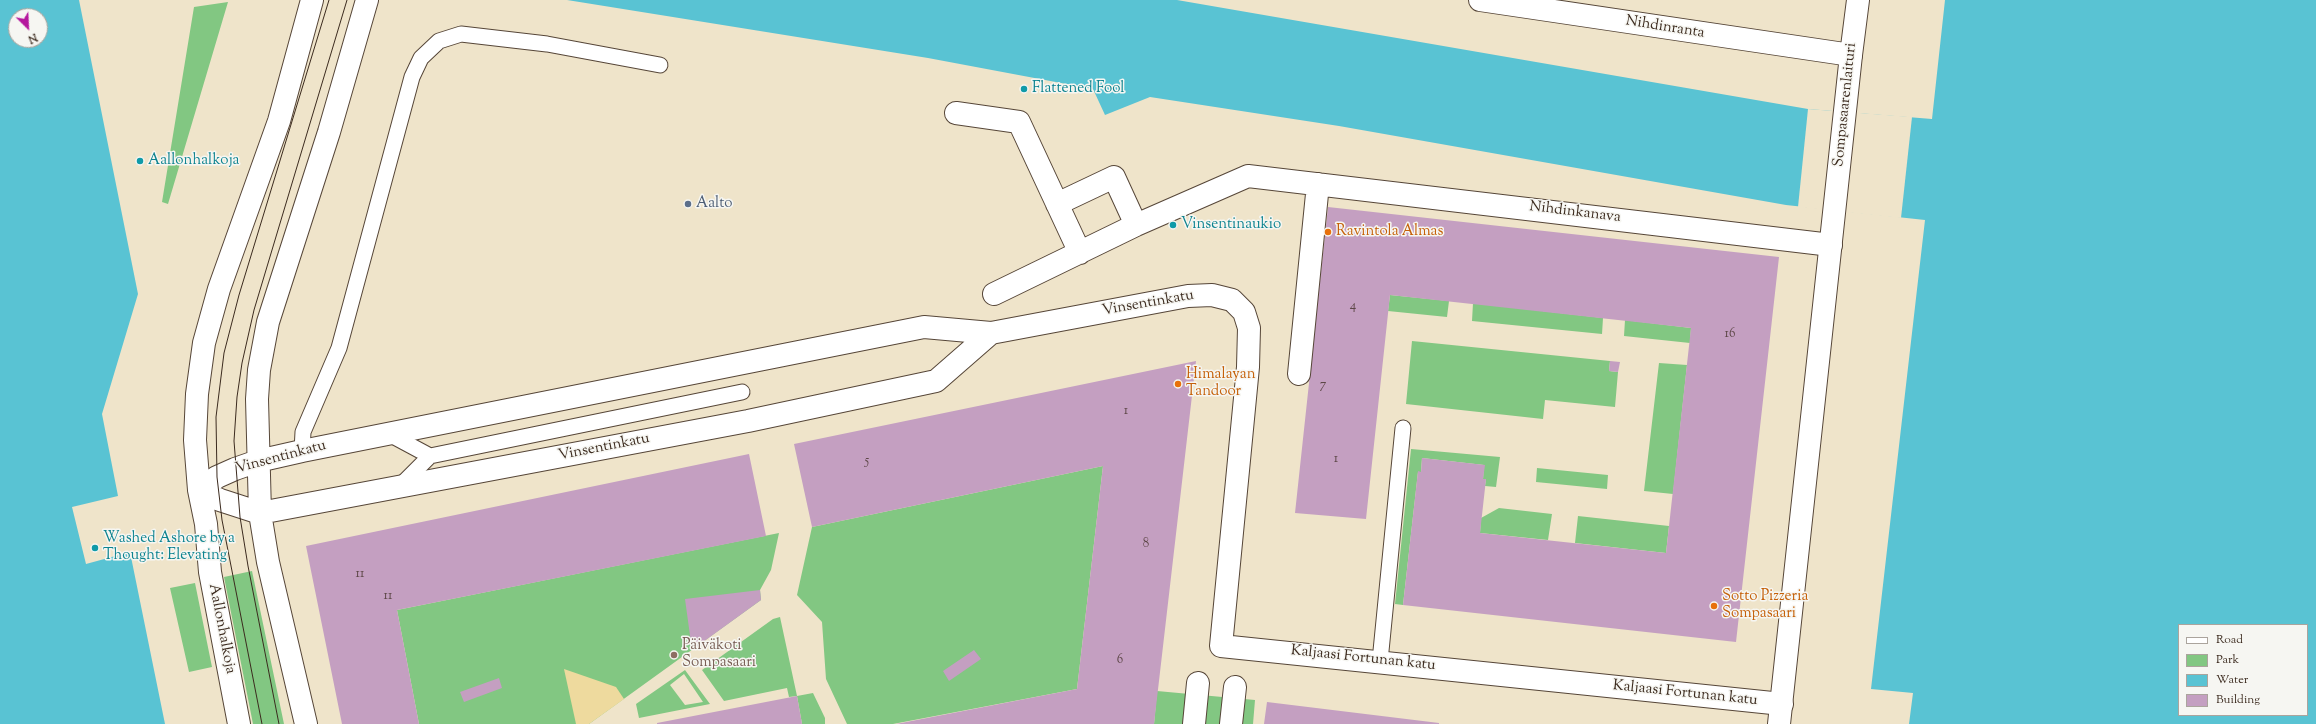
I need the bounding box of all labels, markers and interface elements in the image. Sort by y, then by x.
north arrow [8,8,48,48]
street label: Nihdinranta [1624,13,1706,43]
text: N [25,29,40,47]
street label: Sompasaarenlaituri [1831,42,1861,168]
place label: Flattened Fool [1032,80,1124,98]
marker: Flattened Fool [1019,84,1029,94]
place label: Aallonhalkoja [148,152,240,170]
marker: Aallonhalkoja [135,156,145,166]
place label: Aalto [696,195,732,213]
street label: Nihdinkanava [1528,198,1622,228]
marker: Aalto [683,199,693,209]
place label: Vinsentinaukio [1181,216,1281,234]
marker: Vinsentinaukio [1168,220,1178,230]
place label: Ravintola Almas [1336,223,1443,241]
marker: Ravintola Almas [1323,227,1333,237]
street label: Vinsentinkatu [1101,287,1195,321]
house number: 4 [1350,299,1356,315]
house number: 16 [1725,327,1735,343]
place label: Himalayan Tandoor [1186,366,1256,401]
house number: 7 [1320,378,1326,394]
marker: Himalayan Tandoor [1173,379,1183,389]
house number: 1 [1124,404,1128,420]
street label: Vinsentinkatu [557,430,651,466]
street label: Vinsentinkatu [234,437,328,479]
house number: 1 [1334,452,1338,468]
house number: 5 [865,454,869,470]
place label: Washed Ashore by a Thought: Elevating [103,530,235,565]
house number: 8 [1143,537,1149,553]
marker: Washed Ashore by a Thought: Elevating [90,543,100,553]
house number: 11 [356,567,364,583]
street label: Aallonhalkoja [203,582,239,676]
place label: Sotto Pizzeria Sompasaari [1722,588,1808,623]
house number: 11 [384,589,392,605]
marker: Sotto Pizzeria Sompasaari [1709,601,1719,611]
legend [2178,624,2308,716]
text: Road [2216,631,2243,649]
place label: Päiväkoti Sompasaari [682,637,756,672]
street label: Kaljaasi Fortunan katu [1290,642,1436,676]
marker: Päiväkoti Sompasaari [669,650,679,660]
text: Park [2216,651,2239,669]
house number: 6 [1117,653,1123,669]
text: Water [2216,671,2248,689]
street label: Kaljaasi Fortunan katu [1612,677,1758,711]
text: Building [2216,691,2260,709]

